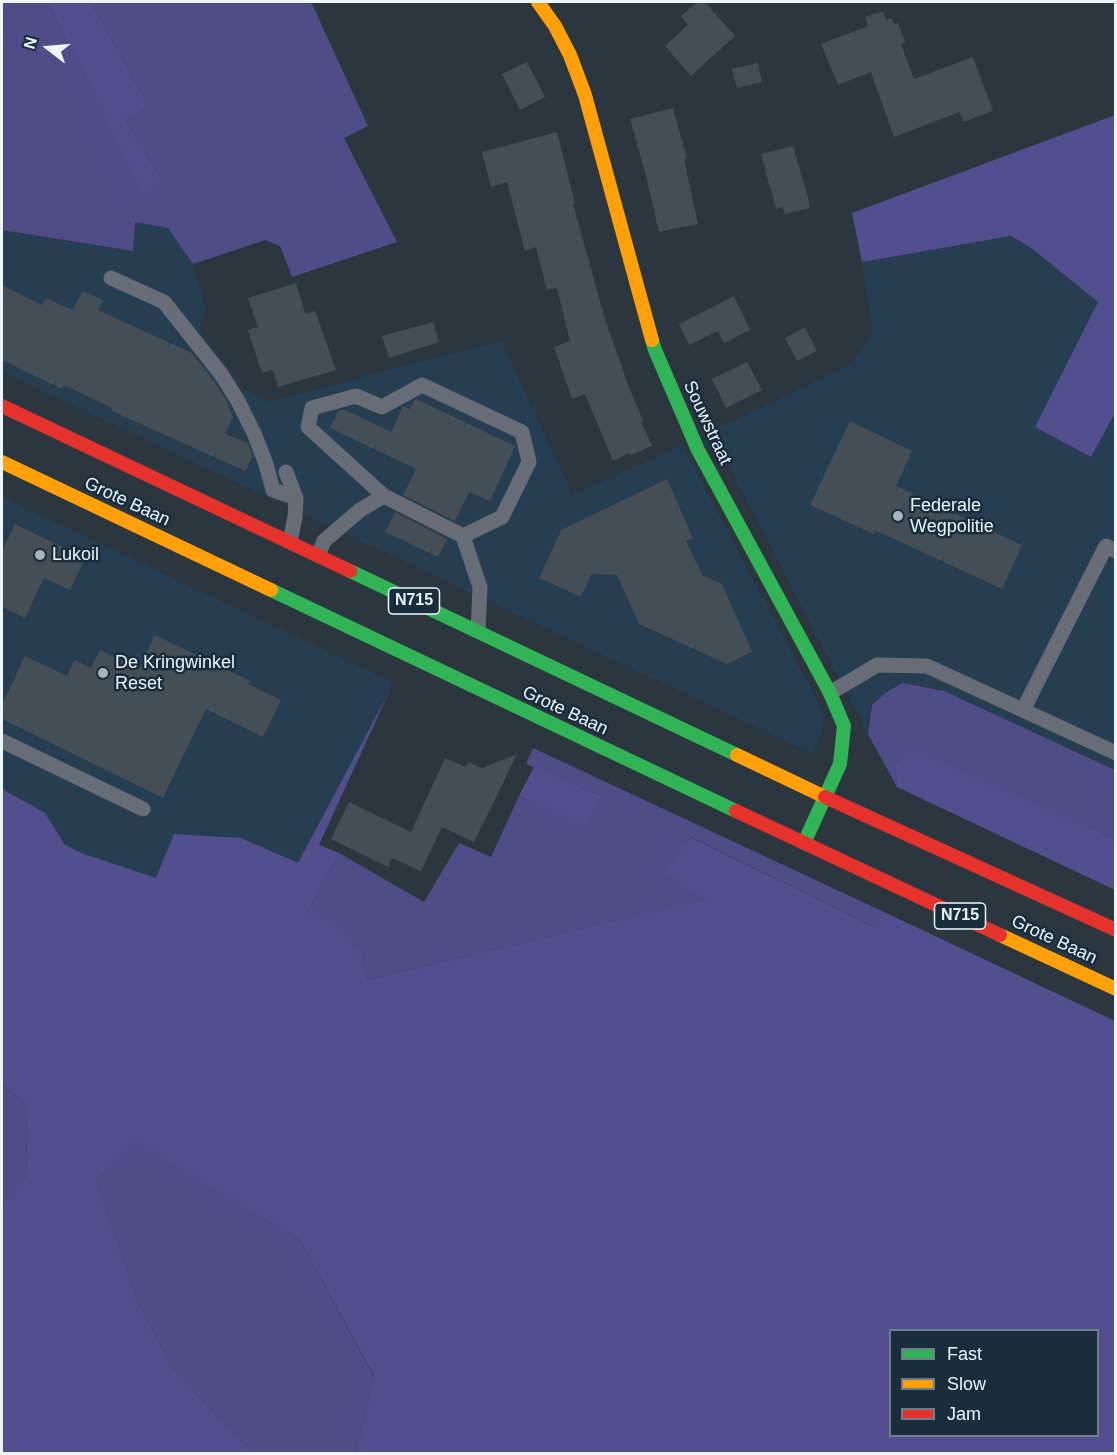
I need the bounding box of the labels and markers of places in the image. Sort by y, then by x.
place label: Federale Wegpolitie [910,495,994,538]
marker: Federale Wegpolitie [891,509,905,523]
place label: Lukoil [52,544,99,566]
marker: Lukoil [33,548,47,562]
place label: De Kringwinkel Reset [115,652,235,694]
marker: De Kringwinkel Reset [96,666,110,680]

